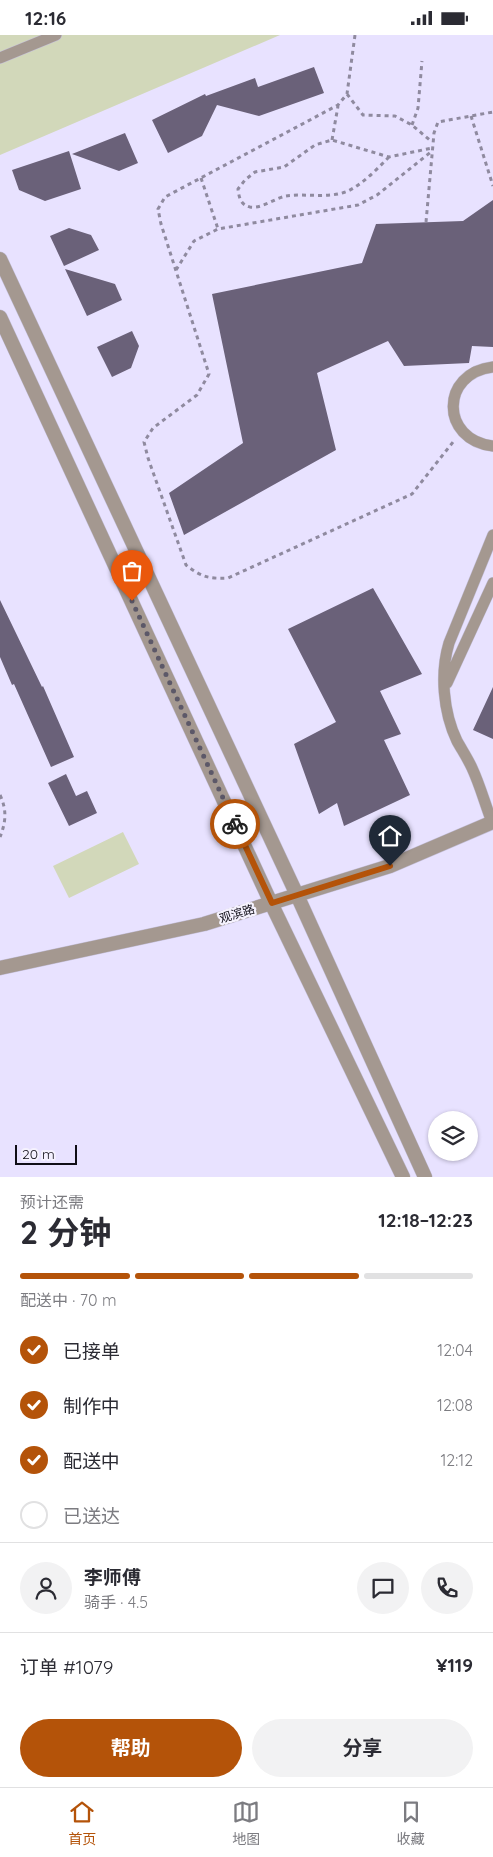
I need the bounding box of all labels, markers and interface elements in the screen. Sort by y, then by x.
text: 12:16 [25,6,66,30]
pin [111,550,153,601]
icon: bag [118,557,146,585]
courier [210,799,260,849]
icon: bike [221,810,249,838]
pin [369,815,411,866]
icon: home [376,822,404,850]
street label: 观滨路 [217,901,256,926]
map controls [428,1111,478,1161]
button: layers [428,1111,478,1161]
scale bar [15,1142,78,1165]
text: 20 m [22,1145,55,1163]
text: 预计还需 [20,1192,84,1212]
text: 12:18–12:23 [378,1208,473,1232]
text: 2 分钟 [20,1212,111,1252]
text: 配送中 · 70 m [20,1290,117,1310]
icon: check [20,1336,48,1364]
text: 已接单 [63,1339,120,1363]
text: 12:04 [437,1340,473,1360]
icon: check [20,1391,48,1419]
text: 制作中 [63,1394,120,1418]
text: 12:08 [437,1395,473,1415]
icon: check [20,1446,48,1474]
text: 配送中 [63,1449,120,1473]
text: 12:12 [440,1450,473,1470]
text: 已送达 [63,1504,120,1528]
button: person [20,1562,72,1614]
button: chat [357,1562,409,1614]
button: phone [421,1562,473,1614]
text: 李师傅 [84,1565,141,1589]
text: 骑手 · 4.5 [84,1592,148,1612]
text: ¥119 [436,1653,473,1677]
text: 订单 #1079 [20,1655,113,1679]
button: 帮助 [20,1719,242,1777]
button: 分享 [252,1719,473,1777]
tab: 首页 [68,1798,96,1848]
tab: 地图 [232,1798,260,1848]
tab: 收藏 [397,1798,425,1848]

